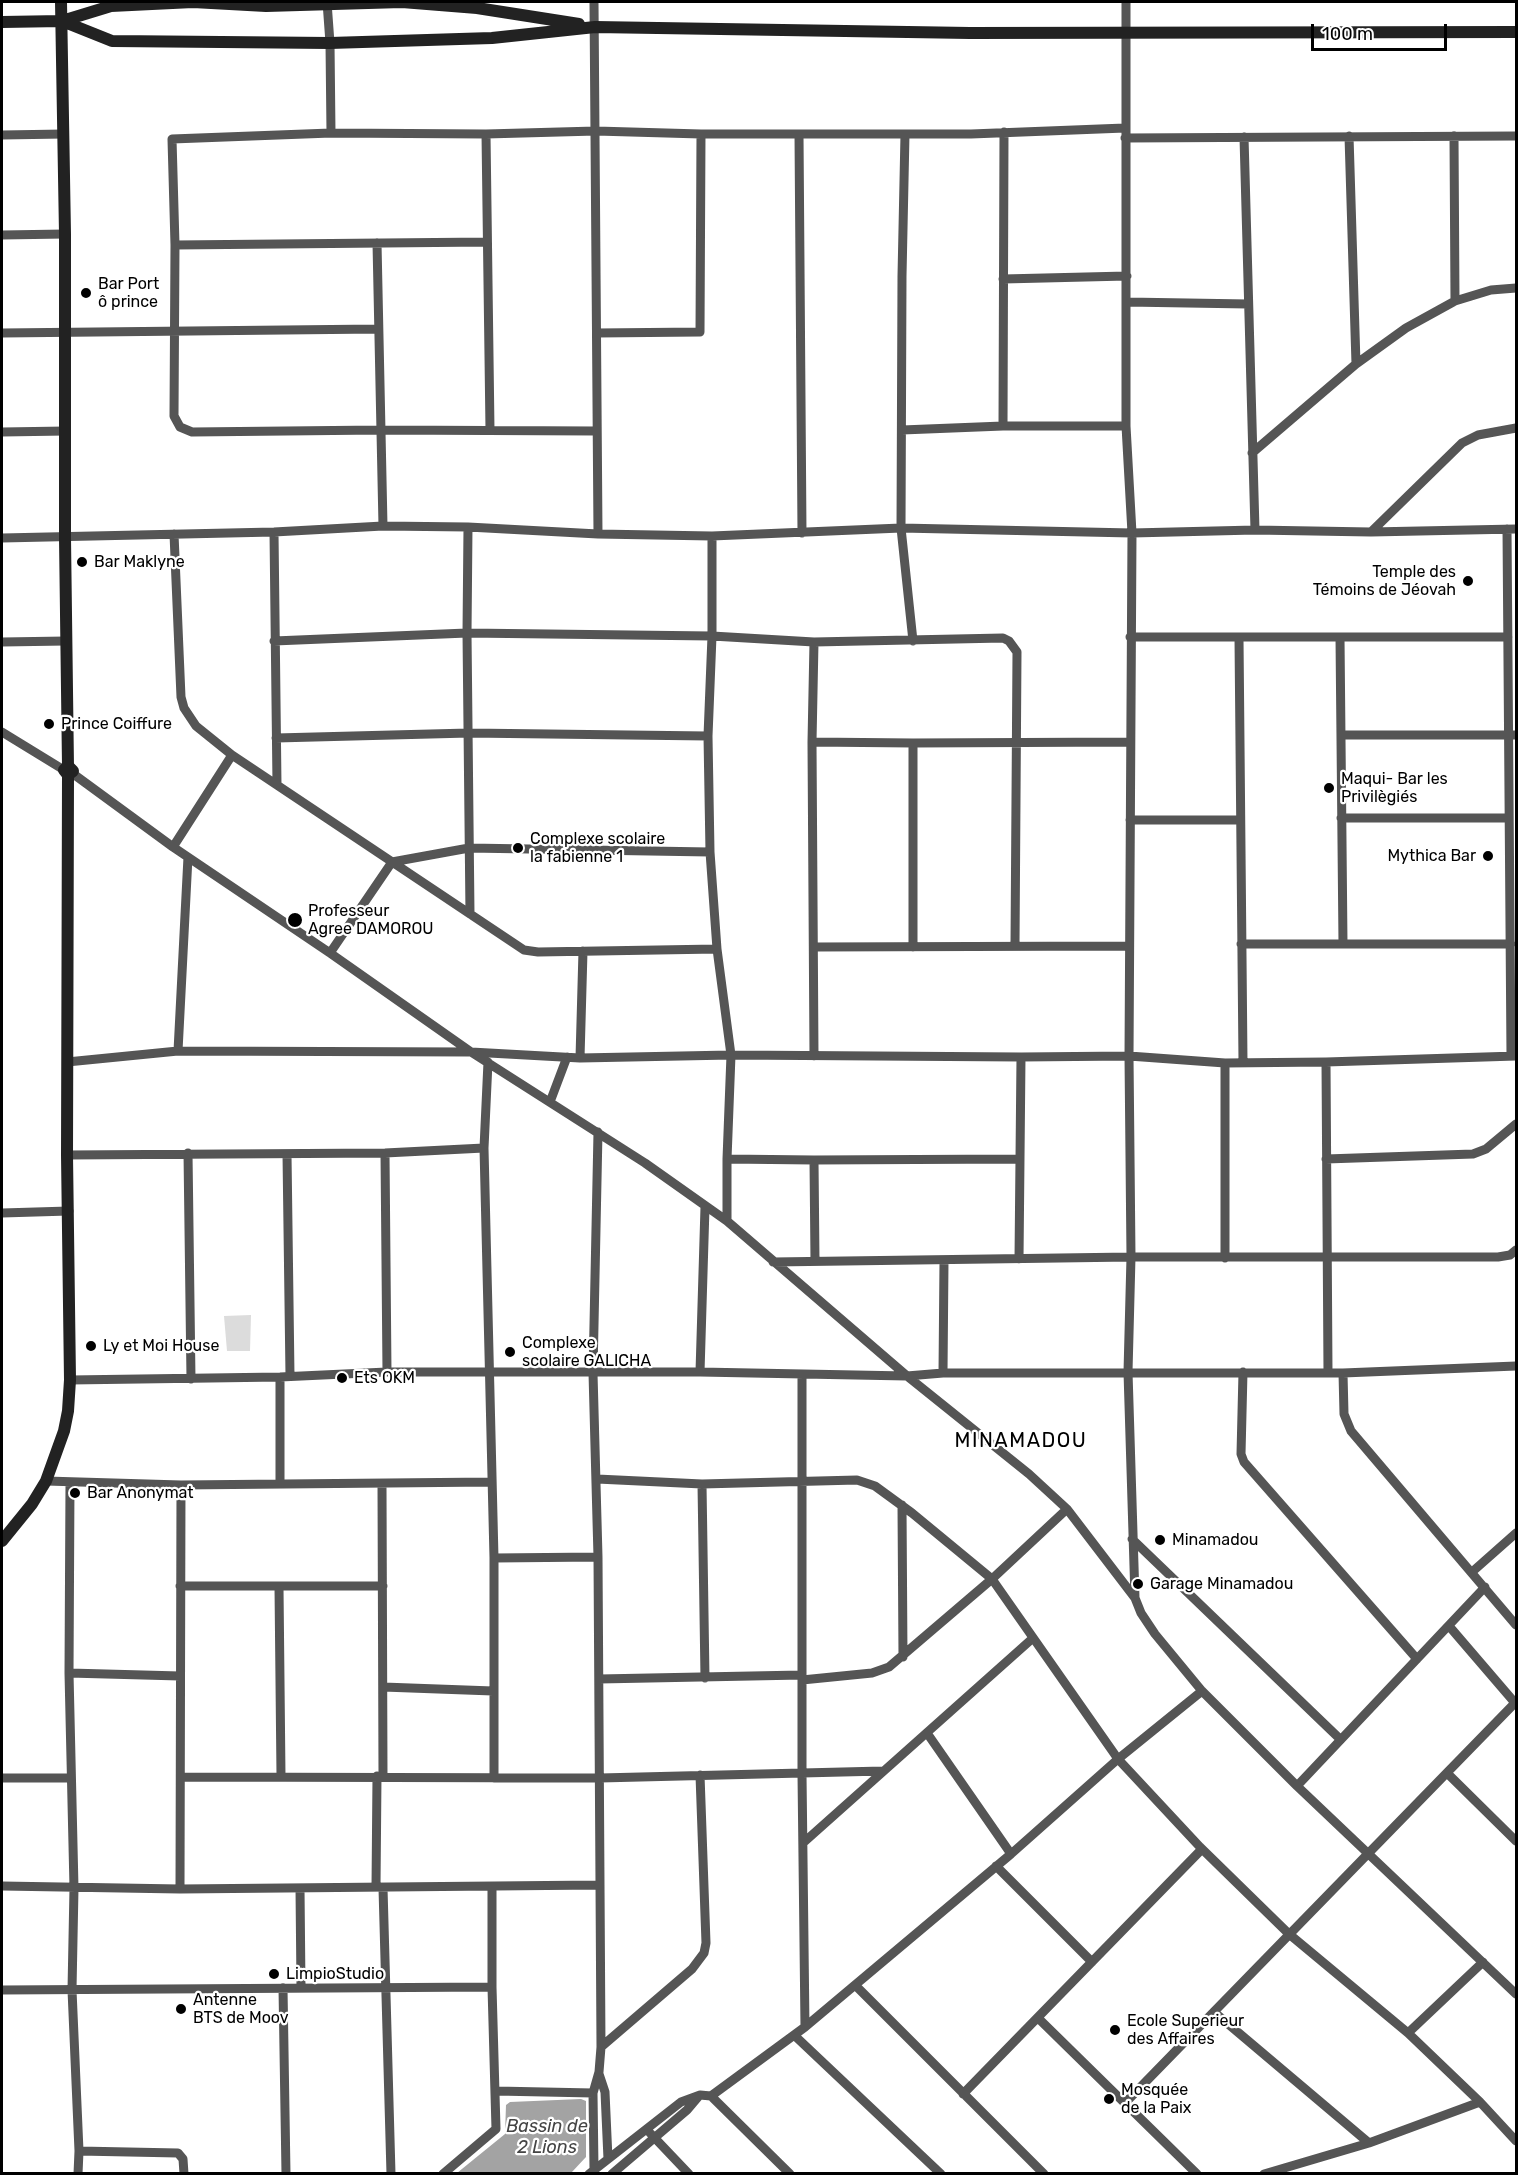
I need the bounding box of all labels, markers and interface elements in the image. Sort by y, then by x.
scale bar [1314,12,1450,50]
text: 100 m [1322,23,1373,45]
place label: Bar Port ô prince [98,274,159,312]
marker: Bar Port ô prince [79,286,93,300]
place label: Bar Maklyne [94,552,185,572]
marker: Bar Maklyne [75,555,89,569]
place label: Temple des Témoins de Jéovah [1313,562,1456,600]
marker: Temple des Témoins de Jéovah [1461,574,1475,588]
place label: Prince Coiffure [61,714,172,734]
marker: Prince Coiffure [42,717,56,731]
place label: Maqui- Bar les Privilègiés [1341,769,1448,807]
marker: Maqui- Bar les Privilègiés [1322,781,1336,795]
place label: Complexe scolaire la fabienne 1 [530,829,665,867]
marker: Complexe scolaire la fabienne 1 [511,841,525,855]
place label: Mythica Bar [1387,846,1476,866]
marker: Mythica Bar [1481,849,1495,863]
place label: Professeur Agree DAMOROU [308,901,434,939]
marker: Professeur Agree DAMOROU [286,911,304,929]
place label: Complexe scolaire GALICHA [522,1333,651,1371]
place label: Ly et Moi House [103,1336,219,1356]
marker: Ly et Moi House [84,1339,98,1353]
marker: Complexe scolaire GALICHA [503,1345,517,1359]
place label: Ets OKM [354,1368,415,1388]
marker: Ets OKM [335,1371,349,1385]
district label: MINAMADOU [955,1429,1087,1453]
place label: Bar Anonymat [87,1483,194,1503]
marker: Bar Anonymat [68,1486,82,1500]
place label: Minamadou [1172,1530,1258,1550]
marker: Minamadou [1153,1533,1167,1547]
place label: Garage Minamadou [1150,1574,1293,1594]
marker: Garage Minamadou [1131,1577,1145,1591]
place label: LimpioStudio [286,1964,384,1984]
marker: LimpioStudio [267,1967,281,1981]
place label: Antenne BTS de Moov [193,1990,289,2028]
marker: Antenne BTS de Moov [174,2002,188,2016]
place label: Ecole Superieur des Affaires [1127,2011,1244,2049]
marker: Ecole Superieur des Affaires [1108,2023,1122,2037]
place label: Mosquée de la Paix [1121,2080,1191,2118]
marker: Mosquée de la Paix [1102,2092,1116,2106]
water label: Bassin de 2 Lions [506,2116,588,2158]

